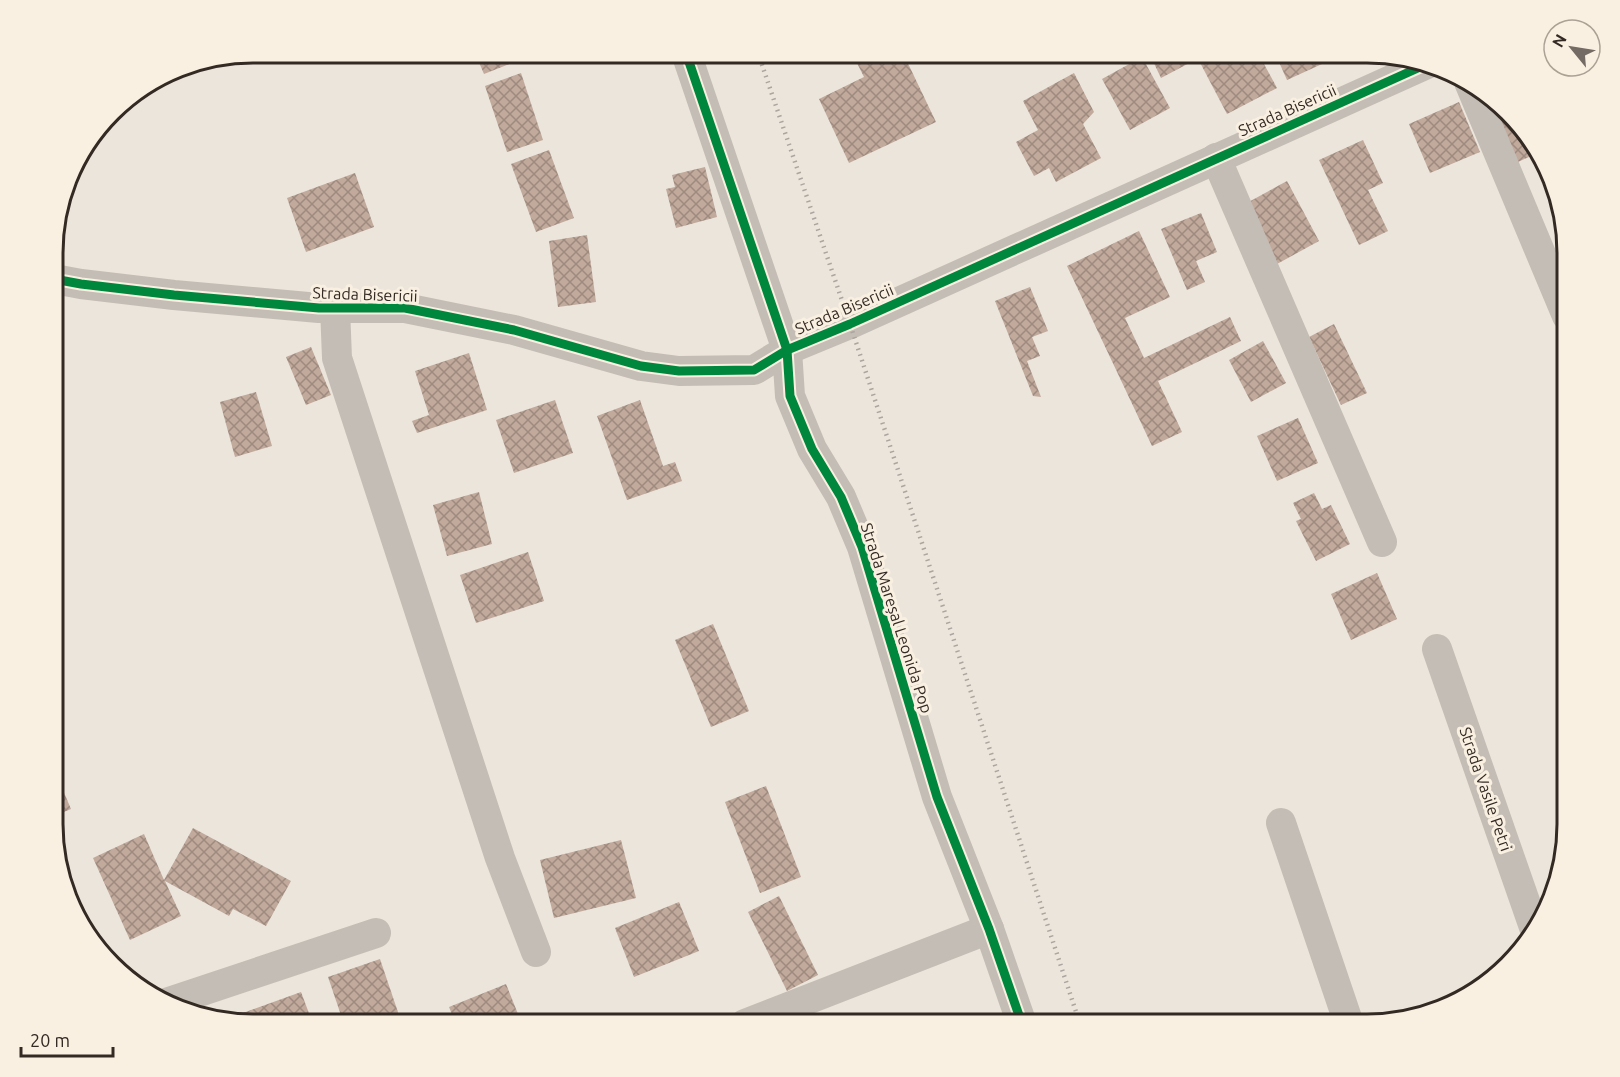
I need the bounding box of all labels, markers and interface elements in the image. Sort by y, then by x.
north arrow [1542,18,1602,78]
text: N [1548,31,1570,50]
street label: Strada Bisericii [1235,80,1339,140]
street label: Strada Bisericii [792,280,896,338]
street label: Strada Bisericii [312,283,418,305]
street label: Strada Mareșal Leonida Pop [858,521,936,715]
street label: Strada Vasile Petri [1456,725,1516,853]
scale bar [21,1020,112,1058]
text: 20 m [30,1030,70,1050]

